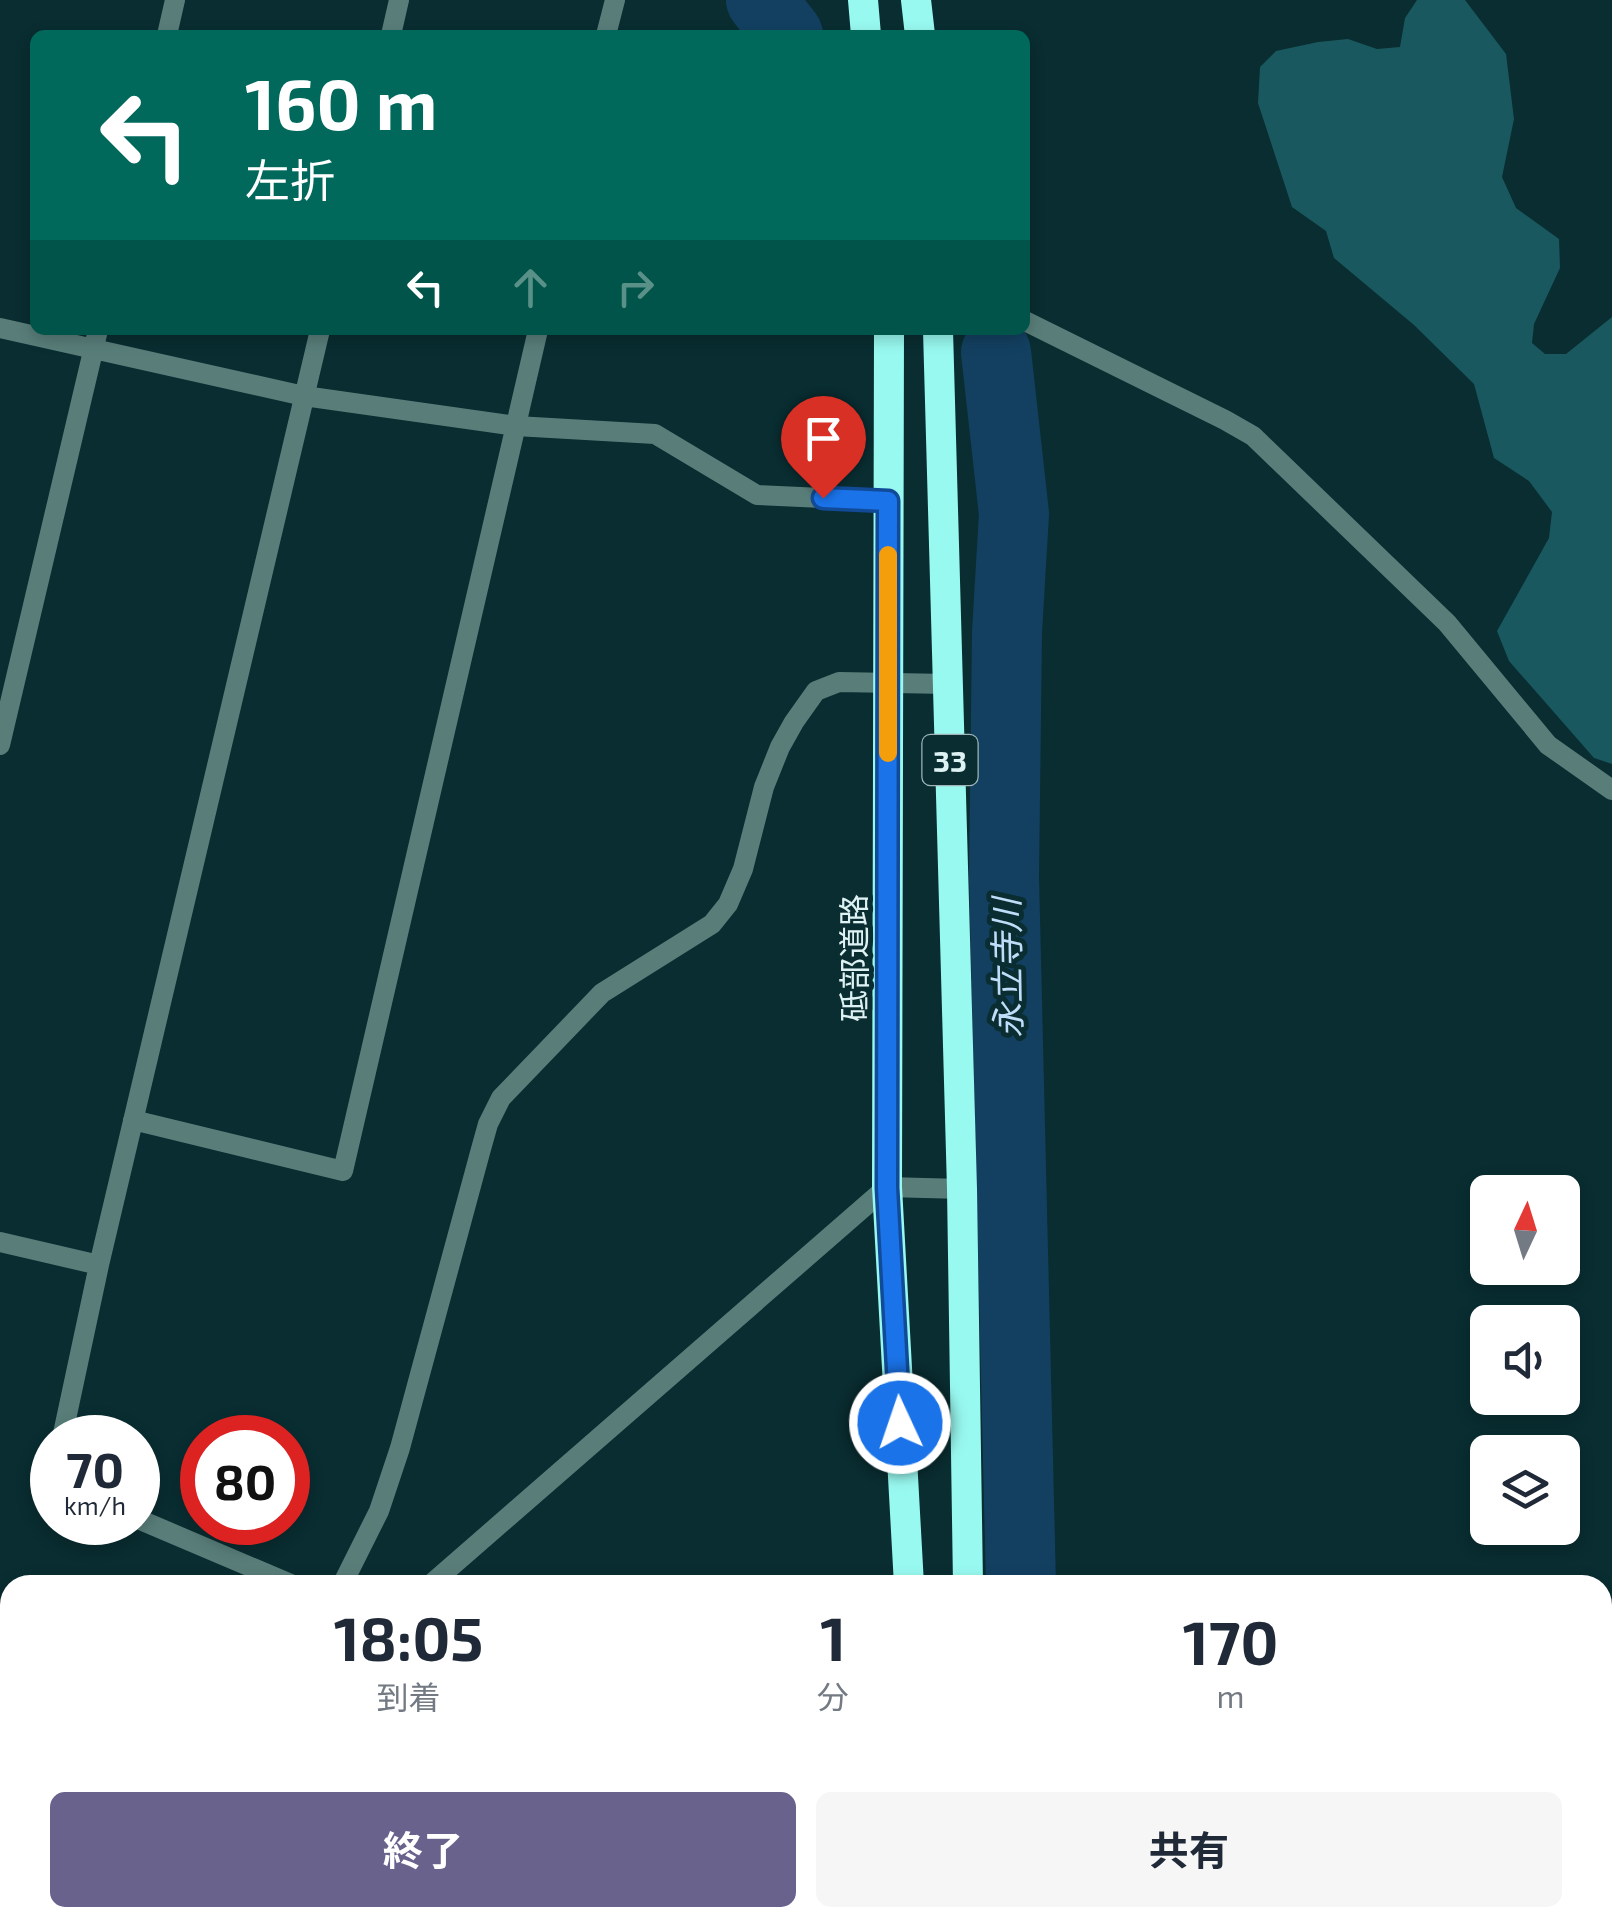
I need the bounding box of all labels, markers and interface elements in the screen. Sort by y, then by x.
text: 160 m [245,60,438,144]
icon: left [80,70,210,200]
text: 左折 [245,152,335,206]
icon: left [398,260,453,315]
icon: ahead [503,260,558,315]
icon: right [608,260,663,315]
pin [781,396,866,499]
icon: arrive [796,411,851,466]
road number: 33 [922,735,978,785]
street label: 砥部道路 [834,894,872,1022]
water label: 永立寺川 [984,894,1028,1038]
north arrow [1470,1175,1580,1285]
map controls [1470,1175,1580,1545]
button: sound [1470,1305,1580,1415]
position arrow [848,1371,952,1475]
speed limit sign: 80 [180,1415,310,1545]
button: layers [1470,1435,1580,1545]
text: 70 [66,1438,124,1498]
text: km/h [64,1490,126,1520]
text: 18:05 [334,1601,483,1673]
text: 1 [820,1601,846,1673]
text: 170 [1183,1605,1278,1677]
text: m [1217,1676,1245,1714]
text: 到着 [377,1677,441,1715]
text: 分 [817,1677,849,1715]
button: 終了 [50,1792,796,1907]
button: 共有 [816,1792,1562,1907]

